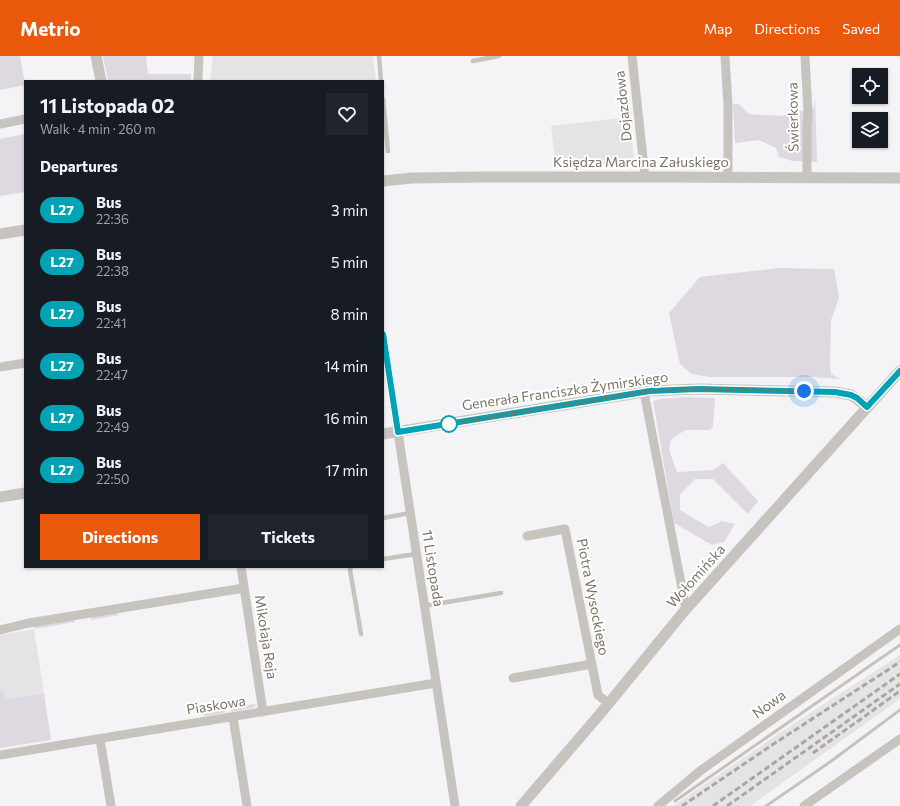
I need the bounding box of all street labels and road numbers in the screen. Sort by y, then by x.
street label: Dojazdowa [610,70,635,142]
street label: Świerkowa [783,82,802,152]
street label: Księdza Marcina Załuskiego [553,153,729,170]
street label: Generała Franciszka Żymirskiego [461,368,669,413]
street label: 11 Listopada [419,528,448,608]
street label: Piotra Wysockiego [574,537,613,657]
street label: Wołomińska [663,540,729,611]
street label: Mikołaja Reja [251,594,282,680]
street label: Nowa [749,686,789,721]
street label: Piaskowa [185,691,247,718]

